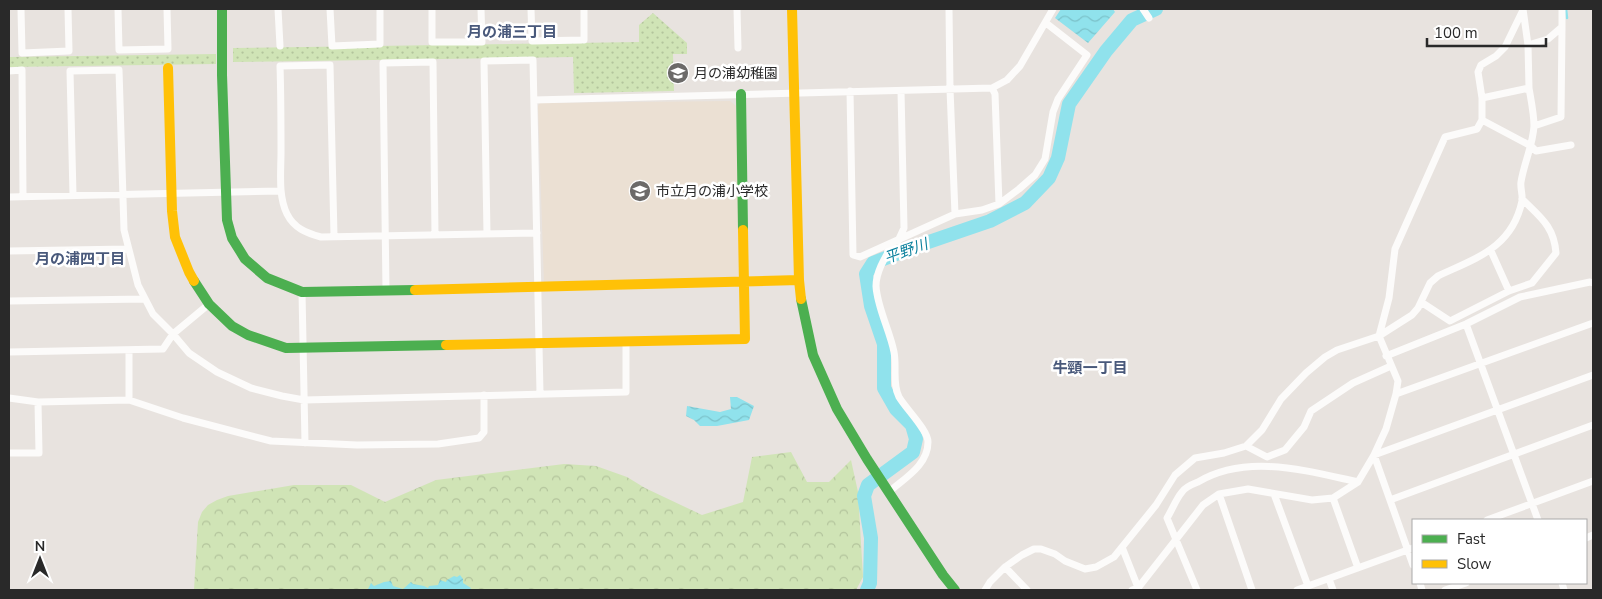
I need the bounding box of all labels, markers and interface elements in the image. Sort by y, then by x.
scale bar [1427,15,1546,47]
district label: 月の浦三丁目 [467,22,557,42]
text: 100 m [1434,23,1478,43]
school or university icon: 月の浦幼稚園 [666,61,690,85]
place label: 月の浦幼稚園 [694,64,778,83]
school or university icon: 市立月の浦小学校 [628,179,652,203]
place label: 市立月の浦小学校 [656,182,768,201]
water label: 平野川 [881,233,932,268]
district label: 月の浦四丁目 [35,249,125,269]
district label: 牛頸一丁目 [1052,358,1128,378]
legend [1412,519,1587,584]
text: Fast [1457,529,1486,549]
north arrow [15,534,65,584]
text: N [35,537,45,556]
text: Slow [1457,554,1492,574]

